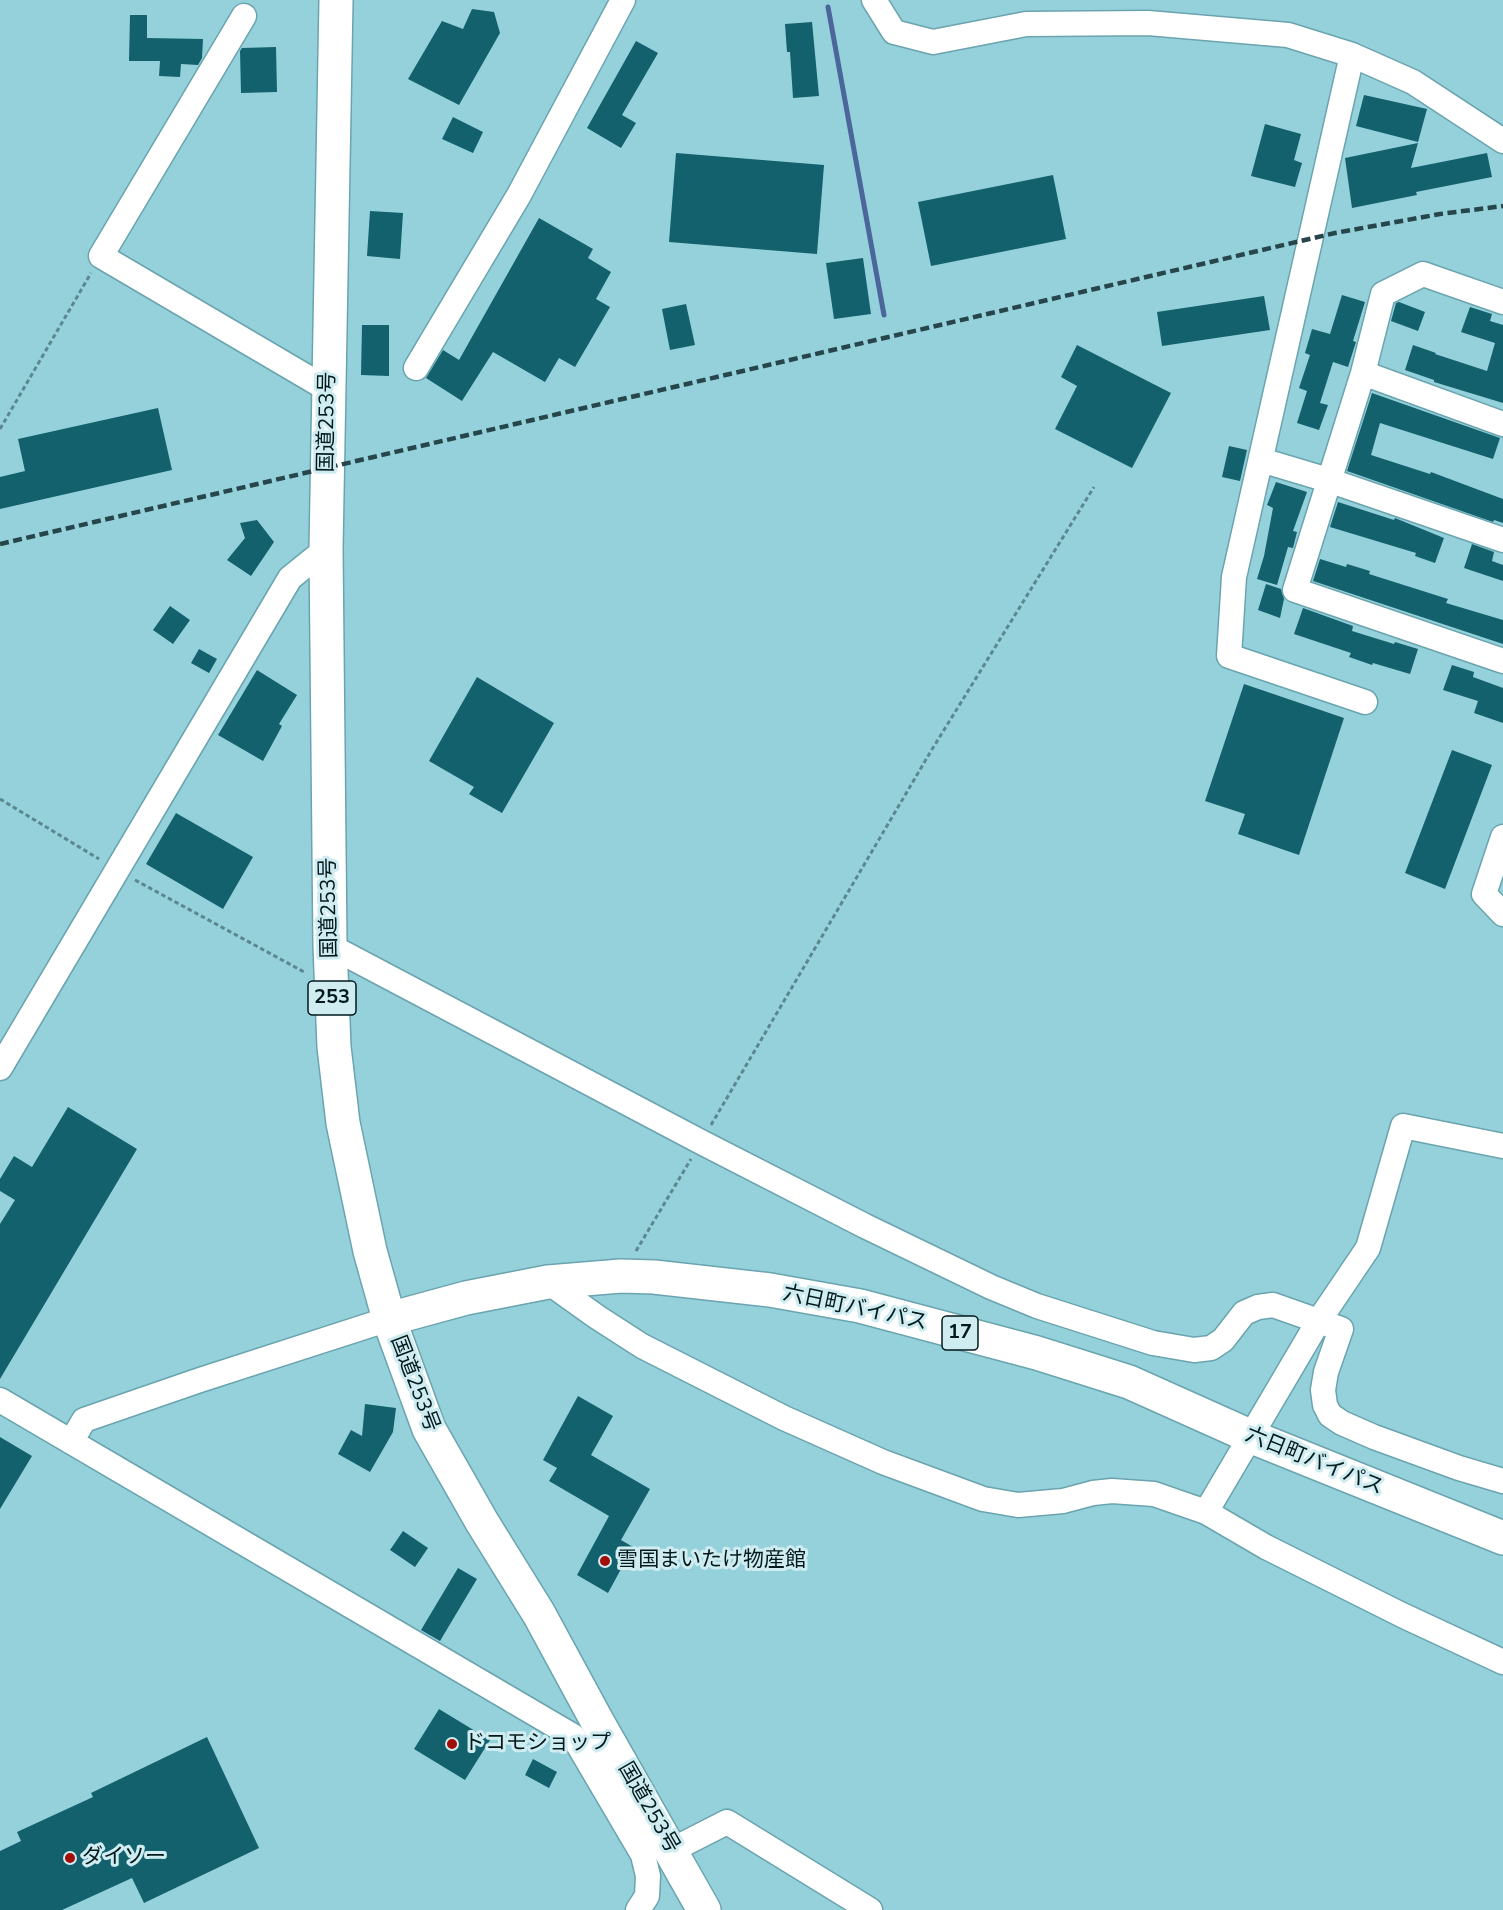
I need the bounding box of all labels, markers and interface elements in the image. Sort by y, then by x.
street label: 国道253号 [315,371,341,473]
street label: 国道253号 [317,857,343,959]
road number: 253 [308,981,356,1015]
street label: 六日町バイパス [780,1281,930,1337]
road number: 17 [942,1316,978,1350]
street label: 国道253号 [384,1332,444,1436]
street label: 六日町バイパス [1241,1423,1387,1501]
place label: 雪国まいたけ物産館 [617,1548,806,1574]
marker: 雪国まいたけ物産館 [598,1554,612,1568]
place label: ドコモショップ [464,1731,611,1757]
marker: ドコモショップ [445,1737,459,1751]
street label: 国道253号 [612,1758,684,1858]
place label: ダイソー [82,1845,166,1871]
marker: ダイソー [63,1851,77,1865]

